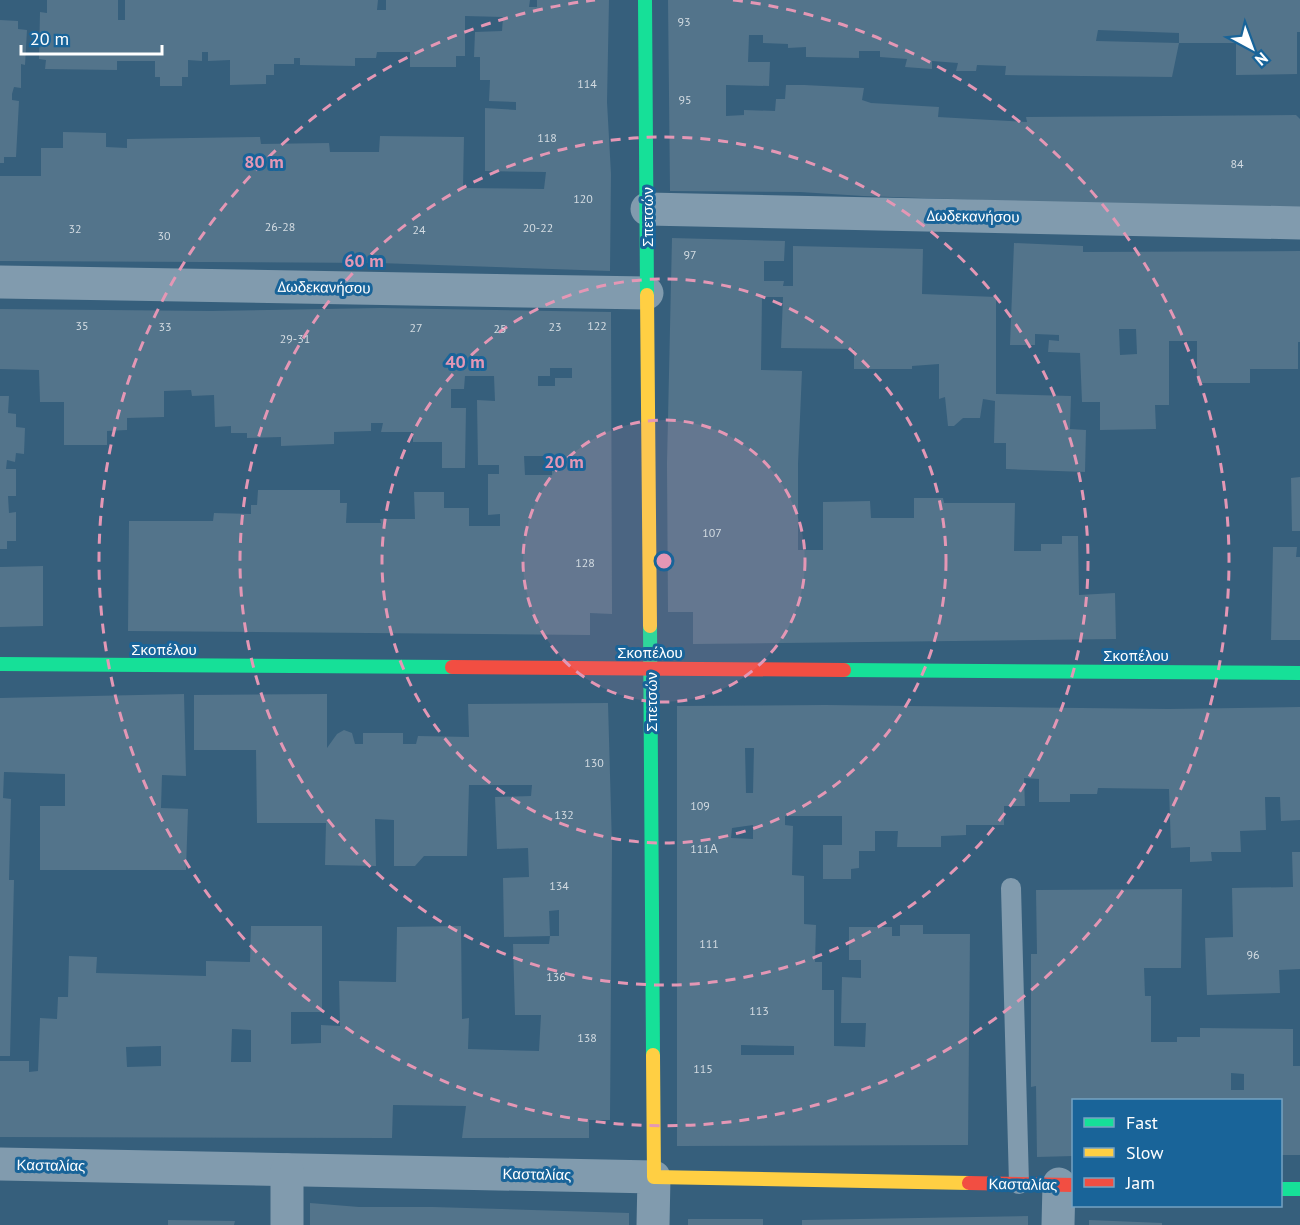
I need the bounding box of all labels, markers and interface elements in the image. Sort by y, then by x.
house number: 93 [677,14,691,29]
scale bar [21,18,162,56]
north arrow [1222,18,1282,78]
text: 20 m [30,27,69,50]
text: N [1251,48,1272,70]
house number: 114 [577,76,597,91]
house number: 95 [678,92,692,107]
house number: 118 [537,130,557,145]
text: 80 m [244,150,284,173]
house number: 84 [1230,156,1244,171]
street label: Σπετσών [638,187,657,247]
house number: 120 [573,191,593,206]
street label: Δωδεκανήσου [926,206,1020,226]
house number: 26-28 [265,219,295,234]
house number: 20-22 [523,220,553,235]
house number: 32 [68,221,82,236]
house number: 24 [412,222,426,237]
house number: 30 [157,228,171,243]
house number: 97 [683,247,697,262]
text: 60 m [344,249,384,272]
street label: Δωδεκανήσου [277,277,371,297]
house number: 35 [75,318,89,333]
house number: 122 [587,318,607,333]
house number: 33 [158,319,172,334]
house number: 23 [548,319,562,334]
house number: 27 [409,320,423,335]
house number: 25 [493,321,507,336]
house number: 29-31 [280,331,310,346]
text: 40 m [445,350,485,373]
text: 20 m [544,450,584,473]
house number: 107 [702,525,722,540]
centre of rings [654,551,674,571]
house number: 128 [575,555,595,570]
street label: Σκοπέλου [131,640,197,659]
street label: Σκοπέλου [617,643,683,662]
street label: Σκοπέλου [1103,646,1169,665]
street label: Σπετσών [642,672,661,732]
house number: 130 [584,755,604,770]
house number: 109 [690,798,710,813]
house number: 132 [554,807,574,822]
house number: 111Α [690,841,718,856]
house number: 134 [549,878,569,893]
house number: 111 [699,936,719,951]
house number: 96 [1246,947,1260,962]
house number: 136 [546,969,566,984]
house number: 113 [749,1003,769,1018]
house number: 138 [577,1030,597,1045]
house number: 115 [693,1061,713,1076]
legend [1072,1099,1282,1207]
text: Fast [1126,1111,1158,1134]
text: Slow [1126,1141,1164,1164]
street label: Κασταλίας [16,1155,86,1175]
street label: Κασταλίας [502,1164,572,1184]
text: Jam [1125,1171,1155,1194]
street label: Κασταλίας [988,1174,1058,1194]

